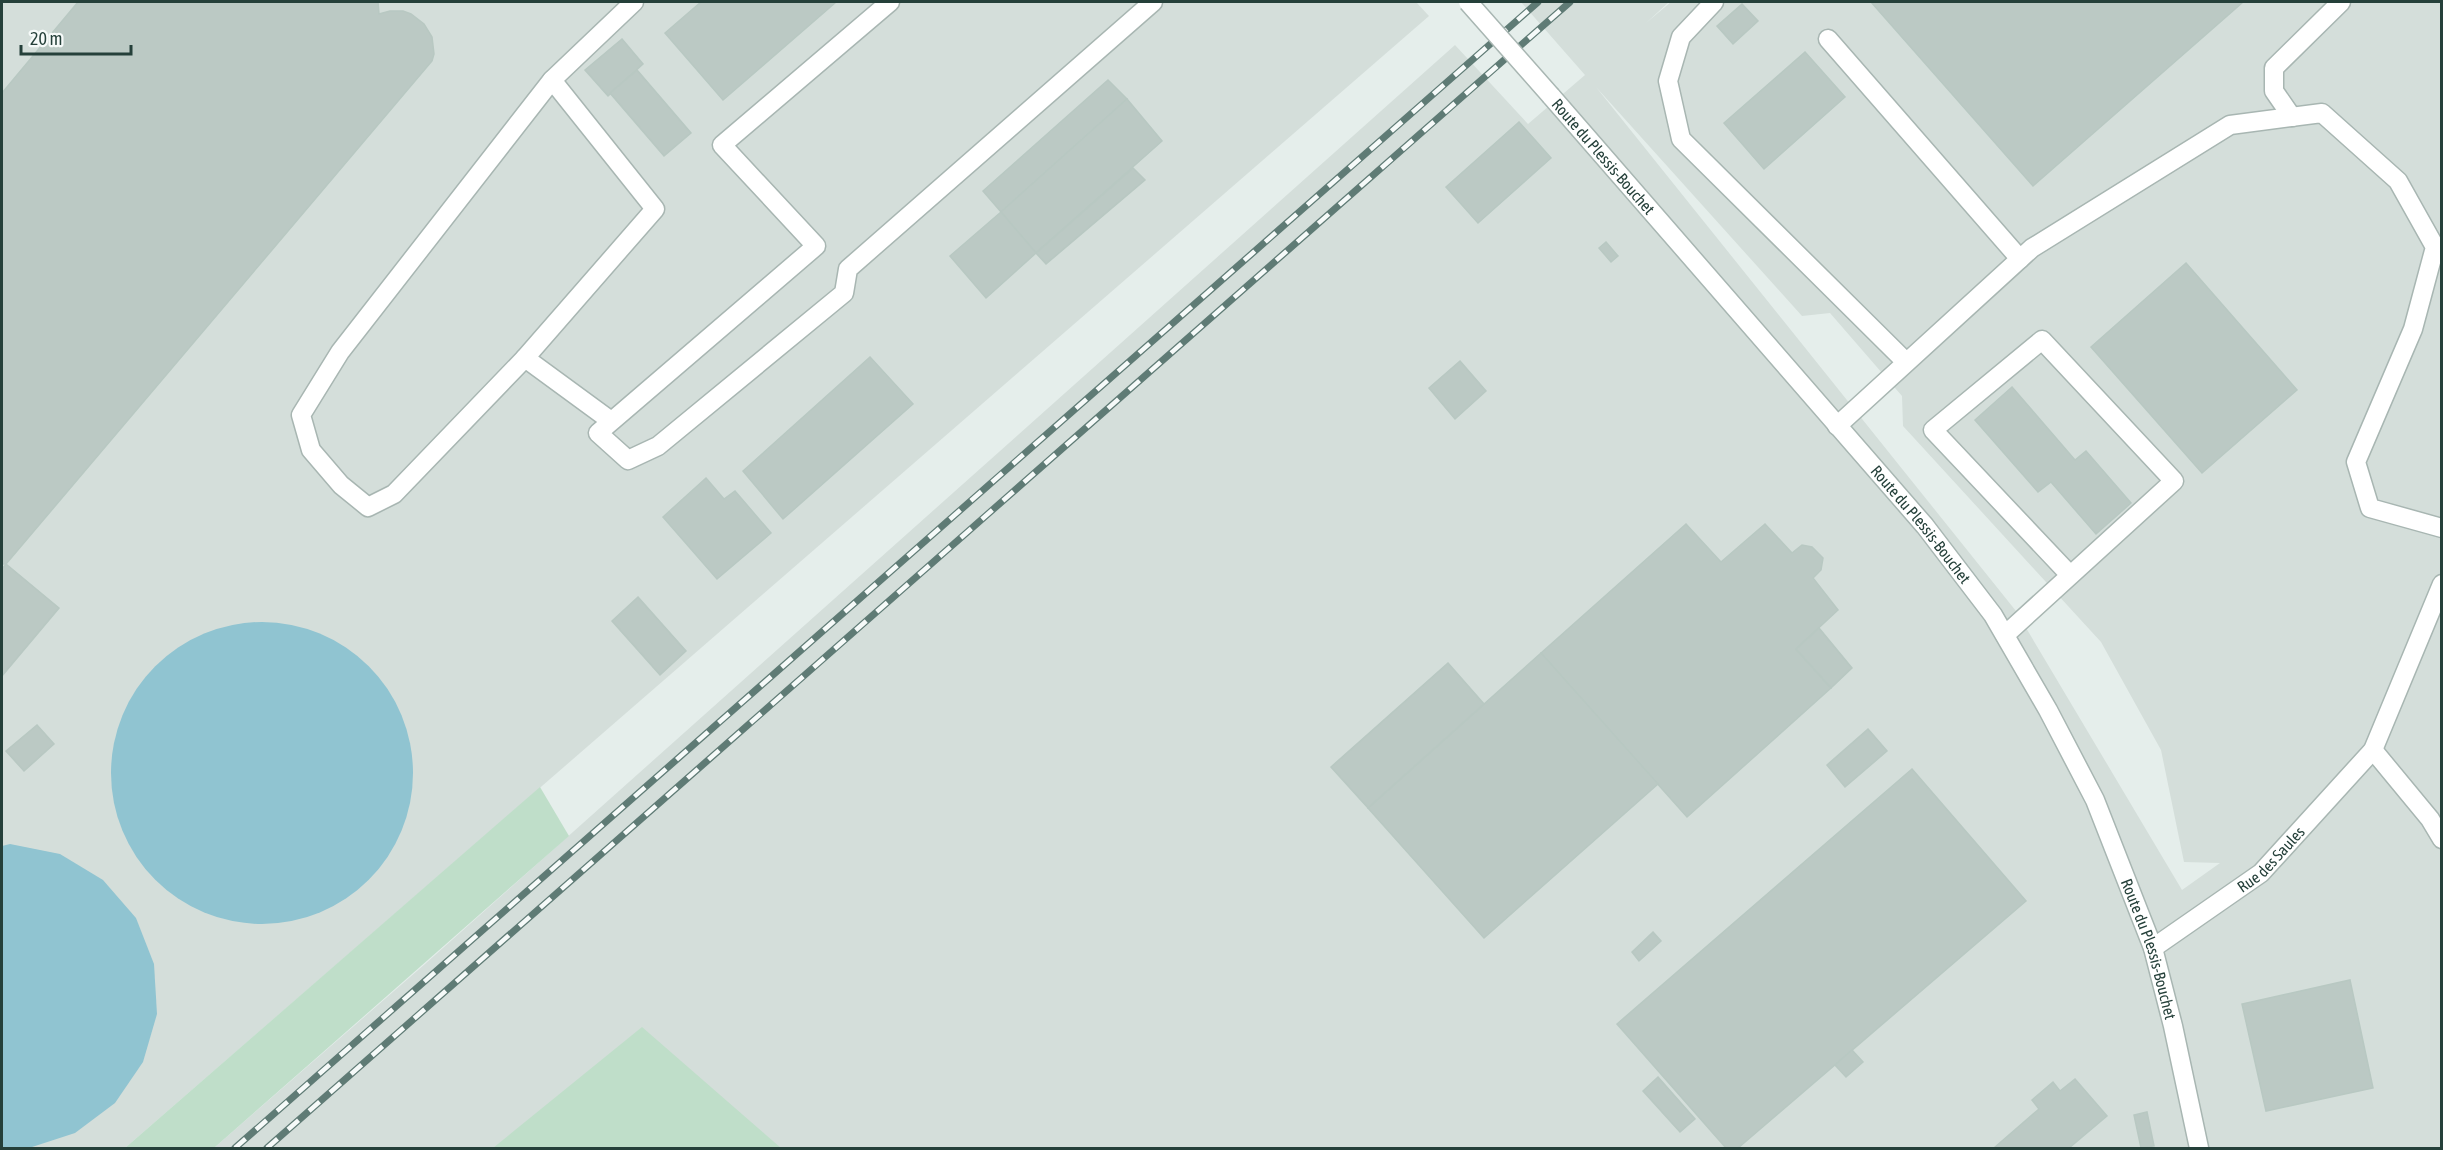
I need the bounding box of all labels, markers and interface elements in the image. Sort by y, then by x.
scale bar [21,18,130,56]
text: 20 m [30,28,62,49]
street label: Route du Plessis-Bouchet [1548,95,1659,218]
street label: Route du Plessis-Bouchet [1867,462,1975,587]
street label: Rue des Saules [2234,822,2308,896]
street label: Route du Plessis-Bouchet [2118,876,2180,1022]

